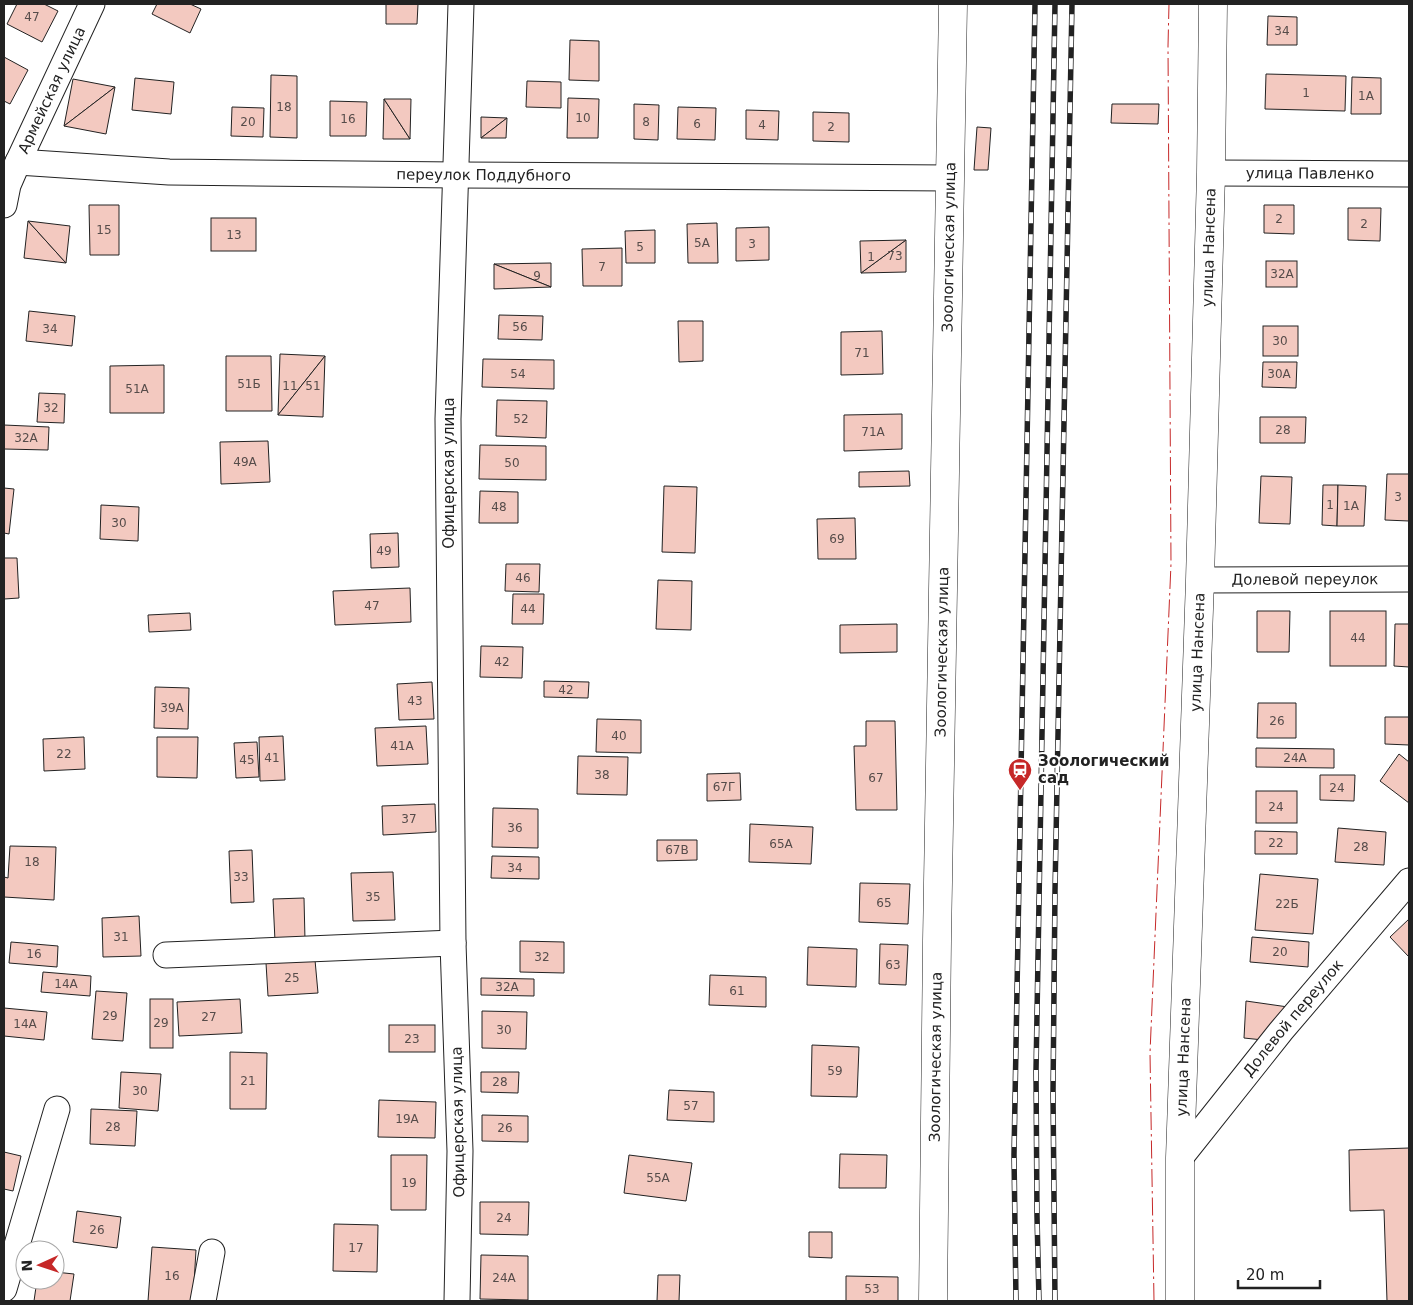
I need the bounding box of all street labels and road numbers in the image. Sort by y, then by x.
street label: Армейская улица [14,24,89,156]
street label: Зоологическая улица [938,162,959,333]
street label: улица Павленко [1246,164,1374,183]
street label: переулок Поддубного [396,165,571,185]
street label: улица Нансена [1198,188,1220,307]
street label: Офицерская улица [440,397,458,549]
street label: Зоологическая улица [931,567,952,737]
street label: Долевой переулок [1232,570,1378,589]
street label: улица Нансена [1186,592,1209,712]
street label: Долевой переулок [1239,956,1347,1080]
street label: Зоологическая улица [926,972,946,1142]
street label: улица Нансена [1172,997,1195,1117]
street label: Офицерская улица [448,1046,468,1198]

